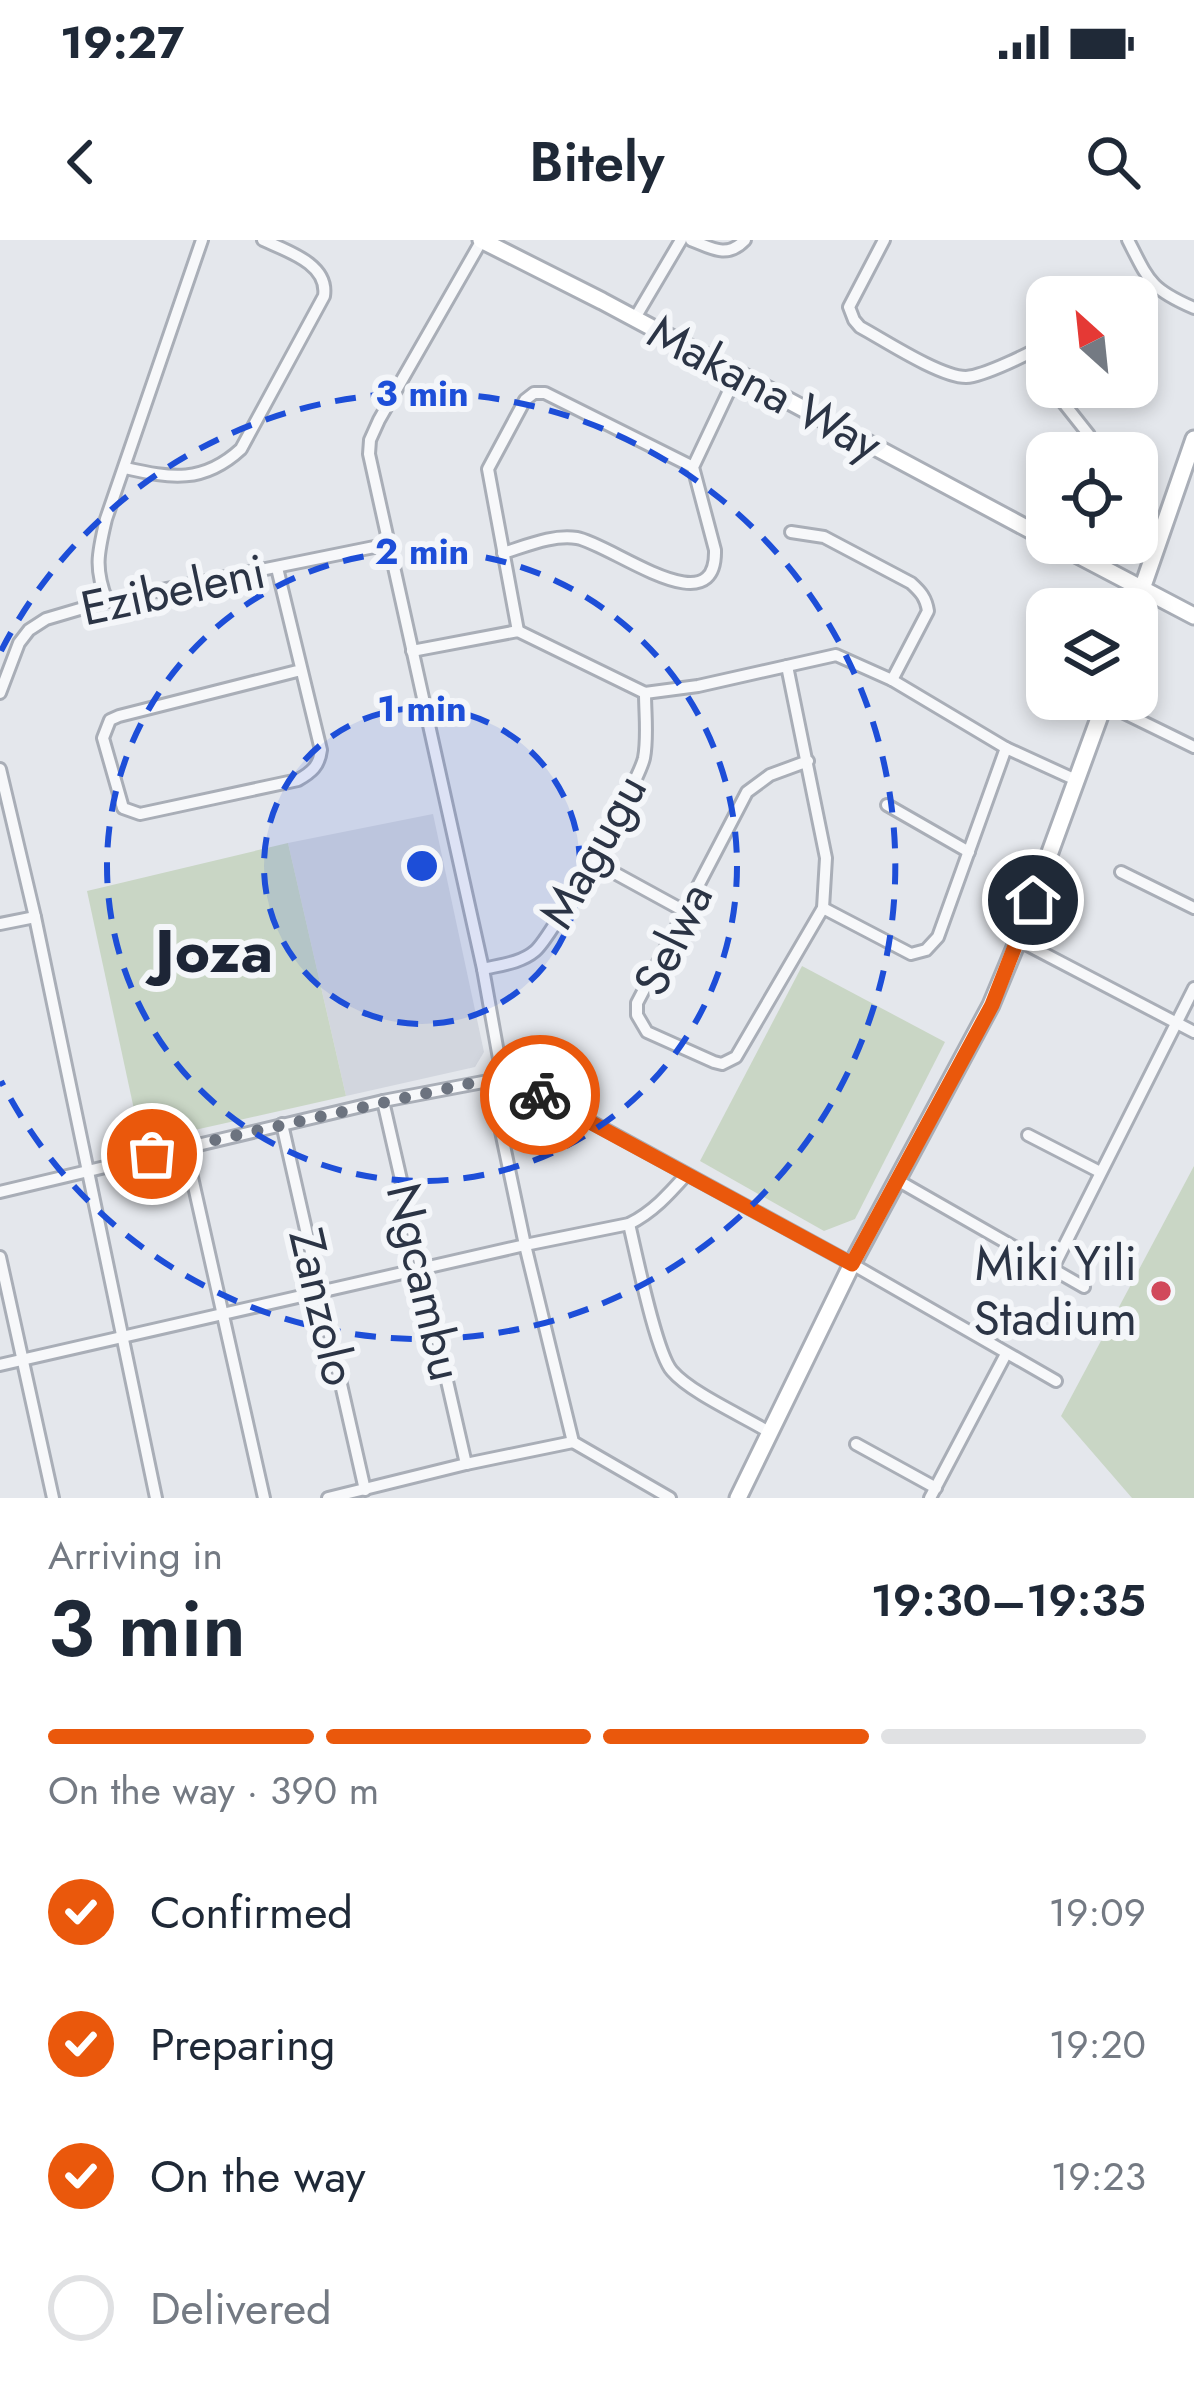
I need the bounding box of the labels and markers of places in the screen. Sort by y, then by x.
centre of rings [401,845,443,887]
pin [982,849,1084,951]
pin [101,1103,203,1205]
place label: Miki Yili Stadium [974,1229,1137,1353]
marker: Miki Yili Stadium [1148,1278,1174,1304]

